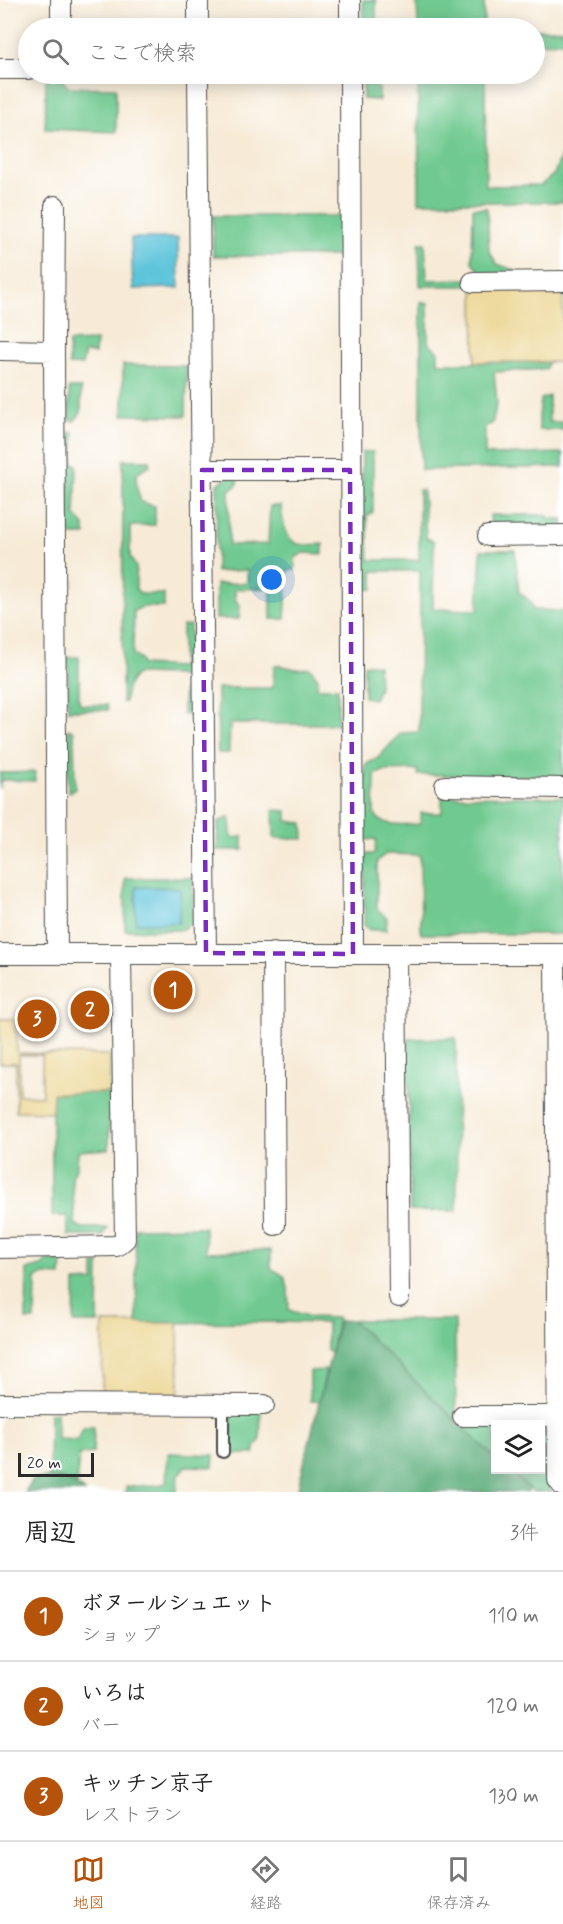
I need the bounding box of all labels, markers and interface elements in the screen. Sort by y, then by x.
search box [18,18,545,84]
icon: search [39,35,72,68]
text: ここで検索 [87,40,197,68]
your location [257,565,286,594]
pin: 1 [154,968,192,1012]
pin: 2 [70,988,110,1032]
pin: 3 [18,996,57,1042]
map controls [491,1420,545,1474]
button: layers [491,1420,545,1474]
scale bar [18,1450,94,1478]
text: 20 m [27,1453,61,1474]
text: 周辺 [24,1517,76,1551]
text: 3件 [510,1520,539,1547]
text: ボヌールシュエット [81,1590,276,1618]
text: 1 [39,1603,48,1630]
text: 110 m [488,1603,539,1630]
text: ショップ [81,1622,160,1649]
text: いろは [81,1680,147,1708]
text: 2 [39,1693,48,1720]
text: 120 m [486,1693,539,1720]
text: バー [81,1712,121,1739]
text: キッチン京子 [81,1770,213,1798]
text: 3 [39,1783,48,1810]
text: 130 m [488,1783,539,1810]
text: レストラン [81,1802,183,1829]
tab: 地図 [72,1853,105,1914]
tab: 経路 [249,1853,282,1914]
tab: 保存済み [427,1853,491,1914]

